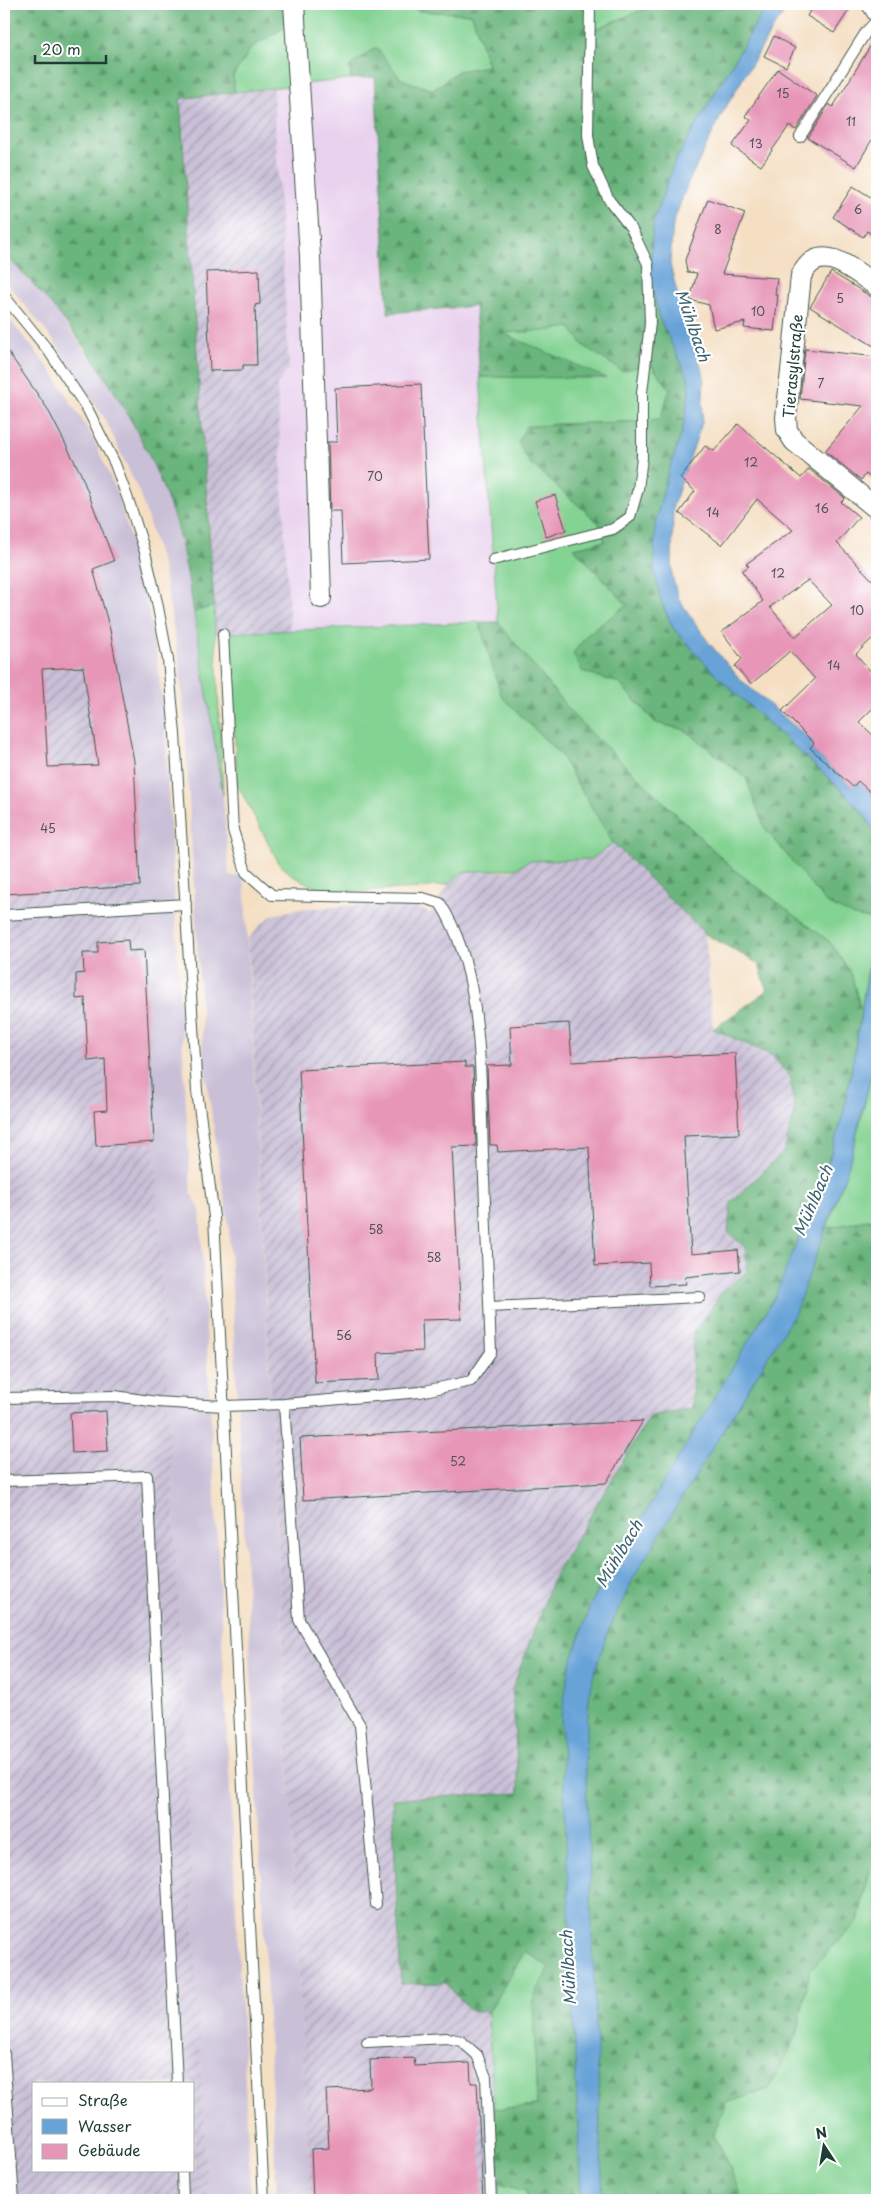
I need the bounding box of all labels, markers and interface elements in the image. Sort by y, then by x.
scale bar [35,32,106,64]
text: 20 m [42,37,81,60]
house number: 15 [776,84,790,102]
house number: 11 [846,112,856,130]
house number: 13 [749,134,763,152]
house number: 6 [854,200,862,218]
house number: 8 [714,220,722,238]
water label: Mühlbach [670,286,718,365]
house number: 5 [836,289,844,307]
house number: 10 [751,302,765,320]
street label: Tierasylstraße [776,313,808,419]
house number: 7 [818,374,825,392]
house number: 12 [744,453,758,471]
house number: 70 [367,467,383,485]
house number: 16 [815,499,829,517]
house number: 14 [706,503,720,521]
house number: 12 [771,564,785,582]
house number: 10 [850,601,864,619]
house number: 14 [827,656,841,674]
house number: 45 [40,819,56,837]
water label: Mühlbach [786,1160,838,1239]
house number: 58 [368,1220,384,1238]
house number: 58 [426,1248,442,1266]
house number: 56 [336,1326,352,1344]
house number: 52 [450,1452,466,1470]
water label: Mühlbach [588,1514,648,1591]
water label: Mühlbach [553,1929,581,2006]
legend [32,2082,195,2172]
text: Straße [78,2088,128,2111]
text: Wasser [78,2114,131,2137]
text: N [814,2121,829,2144]
north arrow [798,2122,848,2172]
text: Gebäude [78,2138,140,2161]

